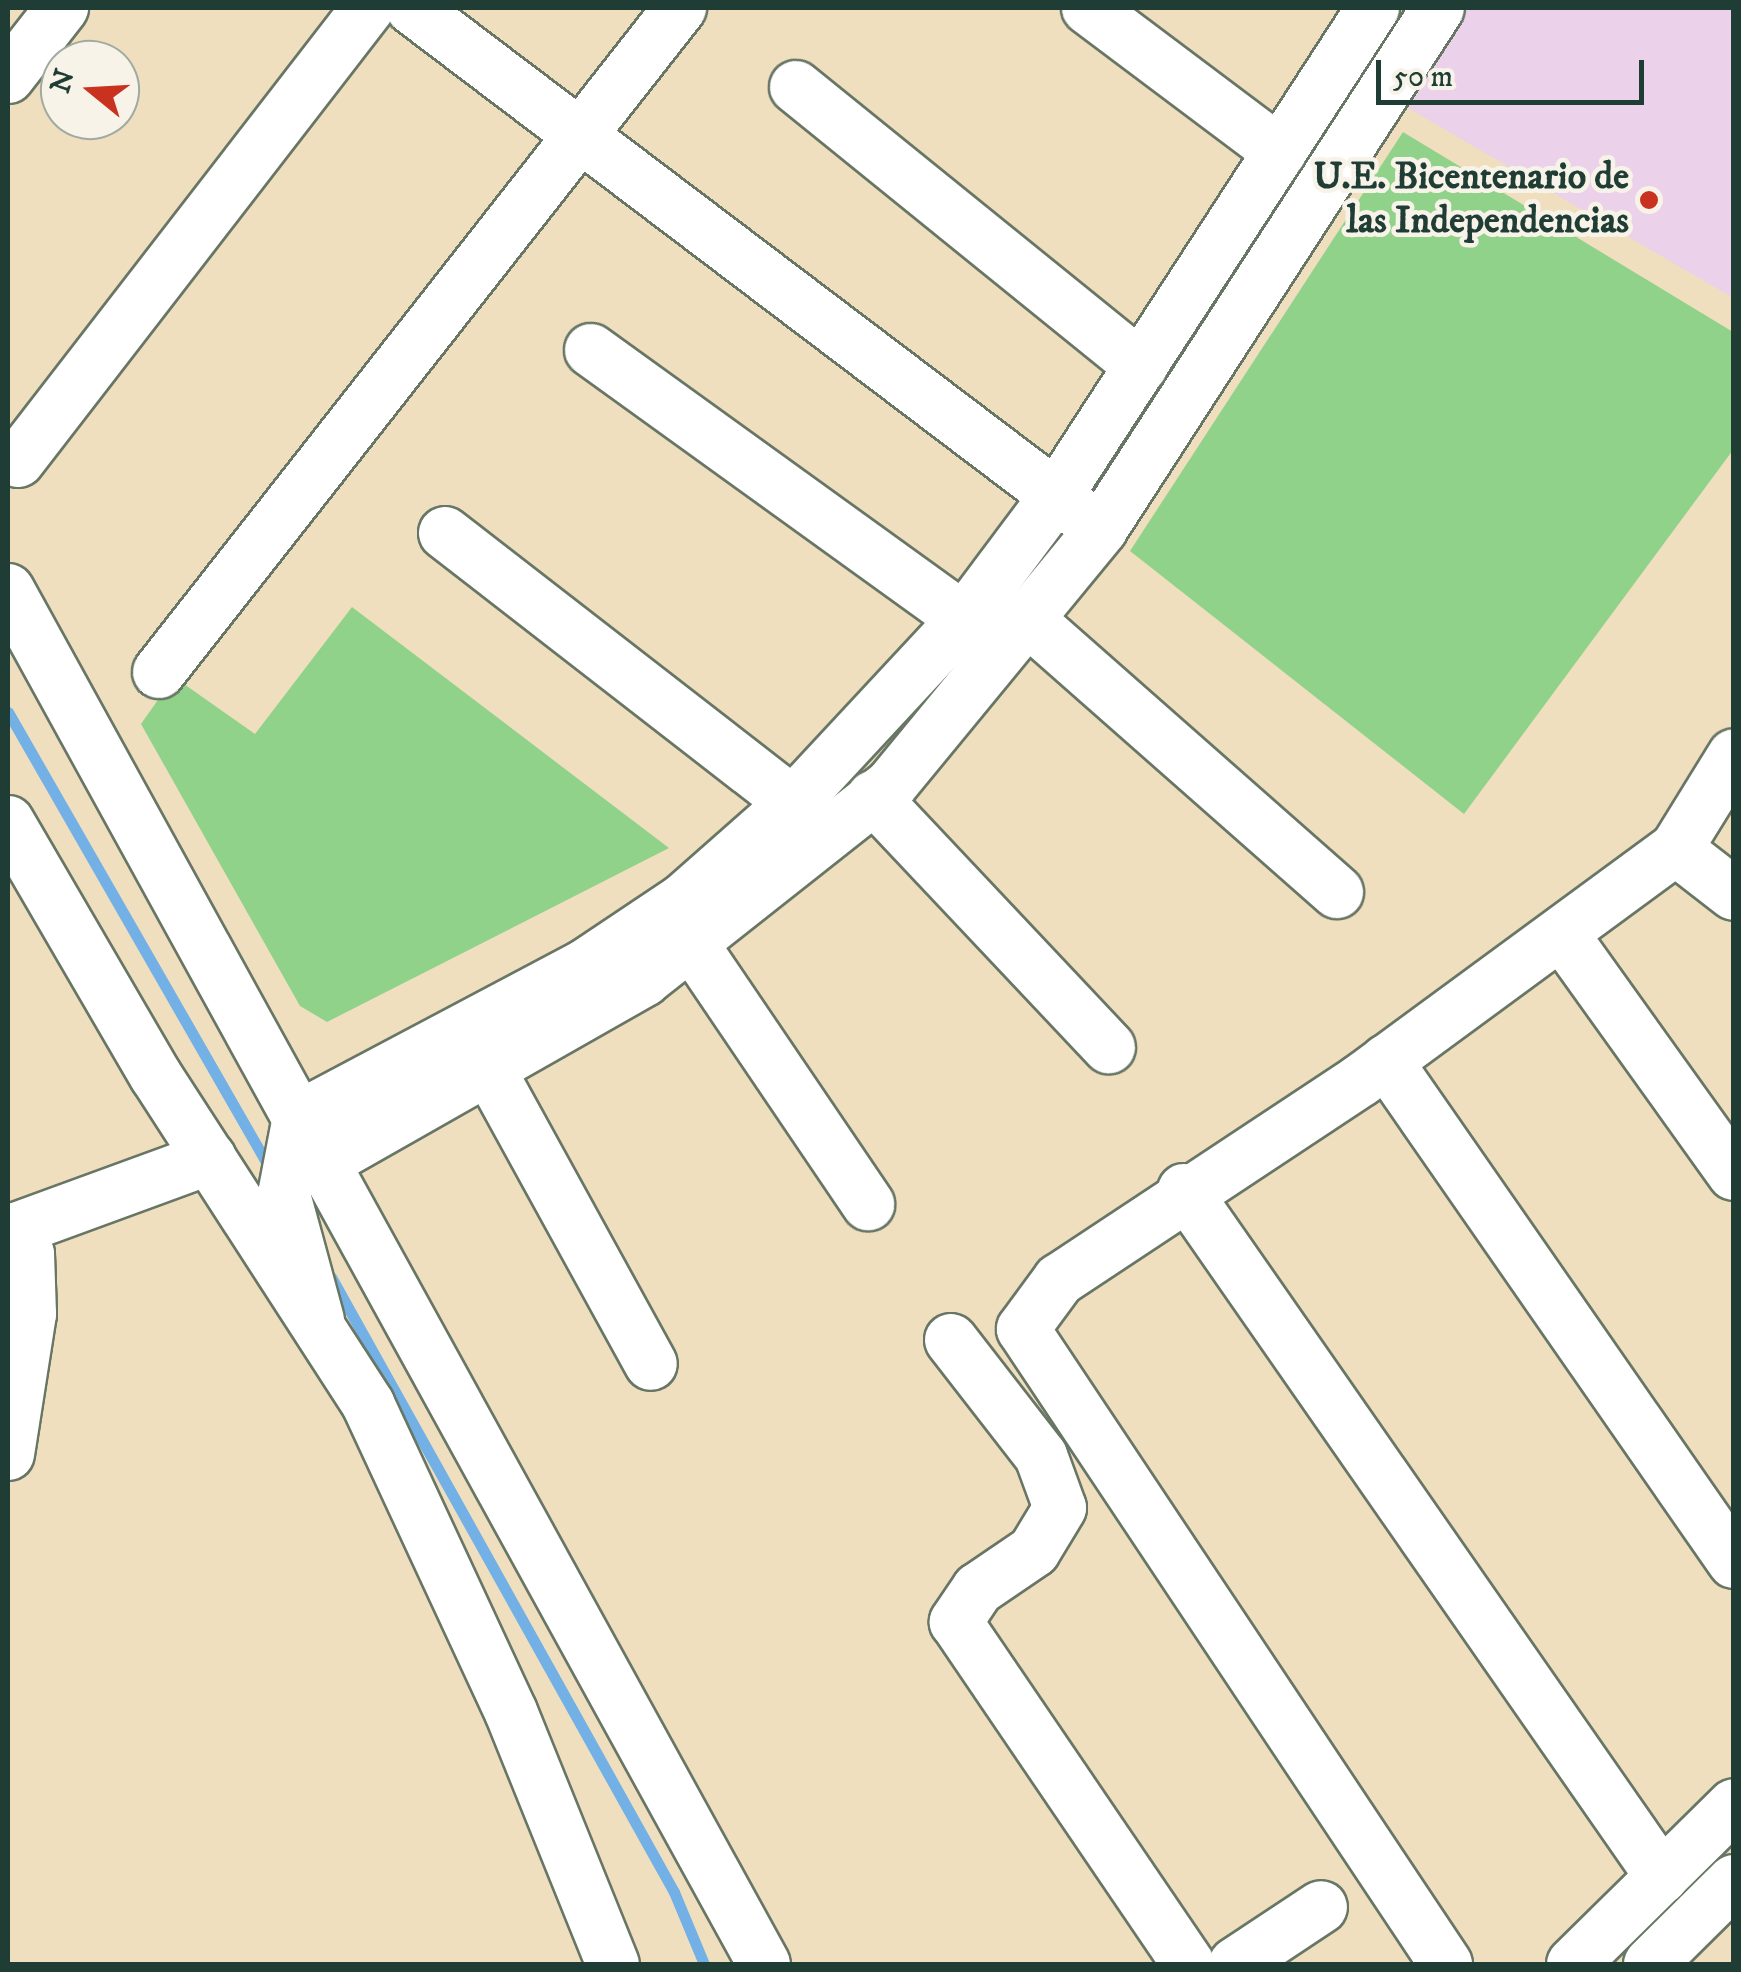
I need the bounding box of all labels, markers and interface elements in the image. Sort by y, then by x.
north arrow [40,40,140,140]
scale bar [1381,40,1648,102]
text: 50 m [1393,59,1453,96]
text: N [43,65,83,98]
place label: U.E. Bicentenario de las Independencias [1313,155,1629,244]
marker: U.E. Bicentenario de las Independencias [1638,189,1660,211]

